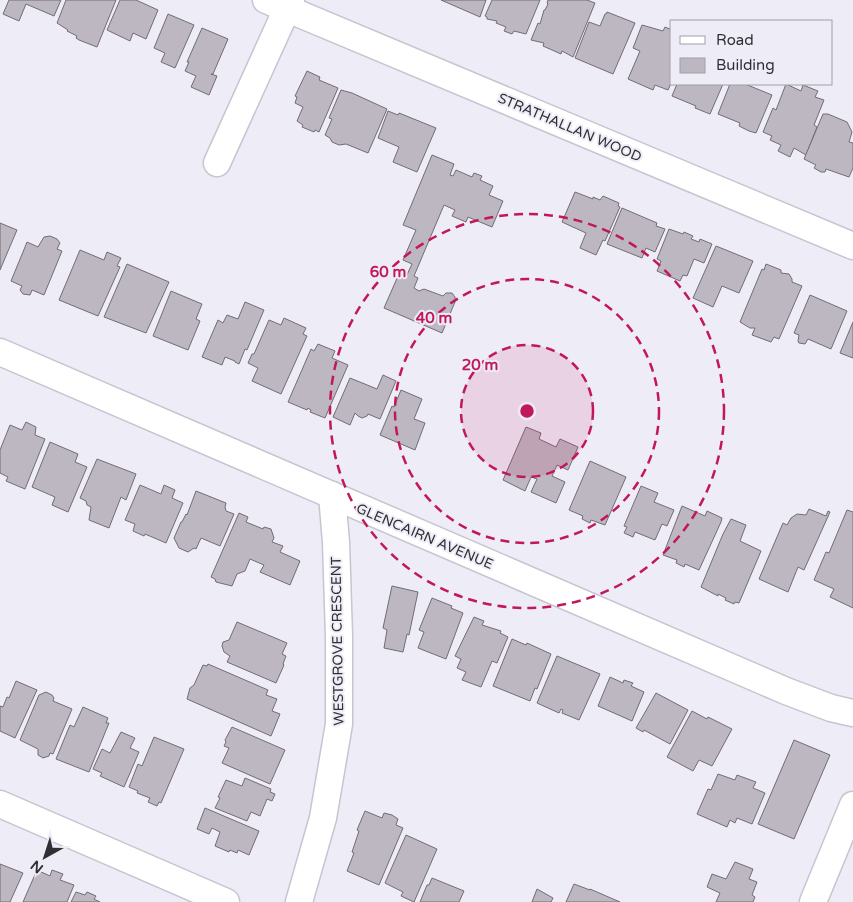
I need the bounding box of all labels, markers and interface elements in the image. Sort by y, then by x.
legend [670,20,833,85]
text: Road [716,31,754,49]
text: Building [716,56,775,74]
street label: STRATHALLAN WOOD [495,89,644,165]
text: 60 m [370,263,406,281]
text: 40 m [416,309,452,327]
text: 20 m [462,356,498,374]
centre of rings [518,402,536,420]
street label: GLENCAIRN AVENUE [354,500,496,573]
street label: WESTGROVE CRESCENT [328,556,347,726]
north arrow [20,832,70,882]
text: N [27,857,47,877]

